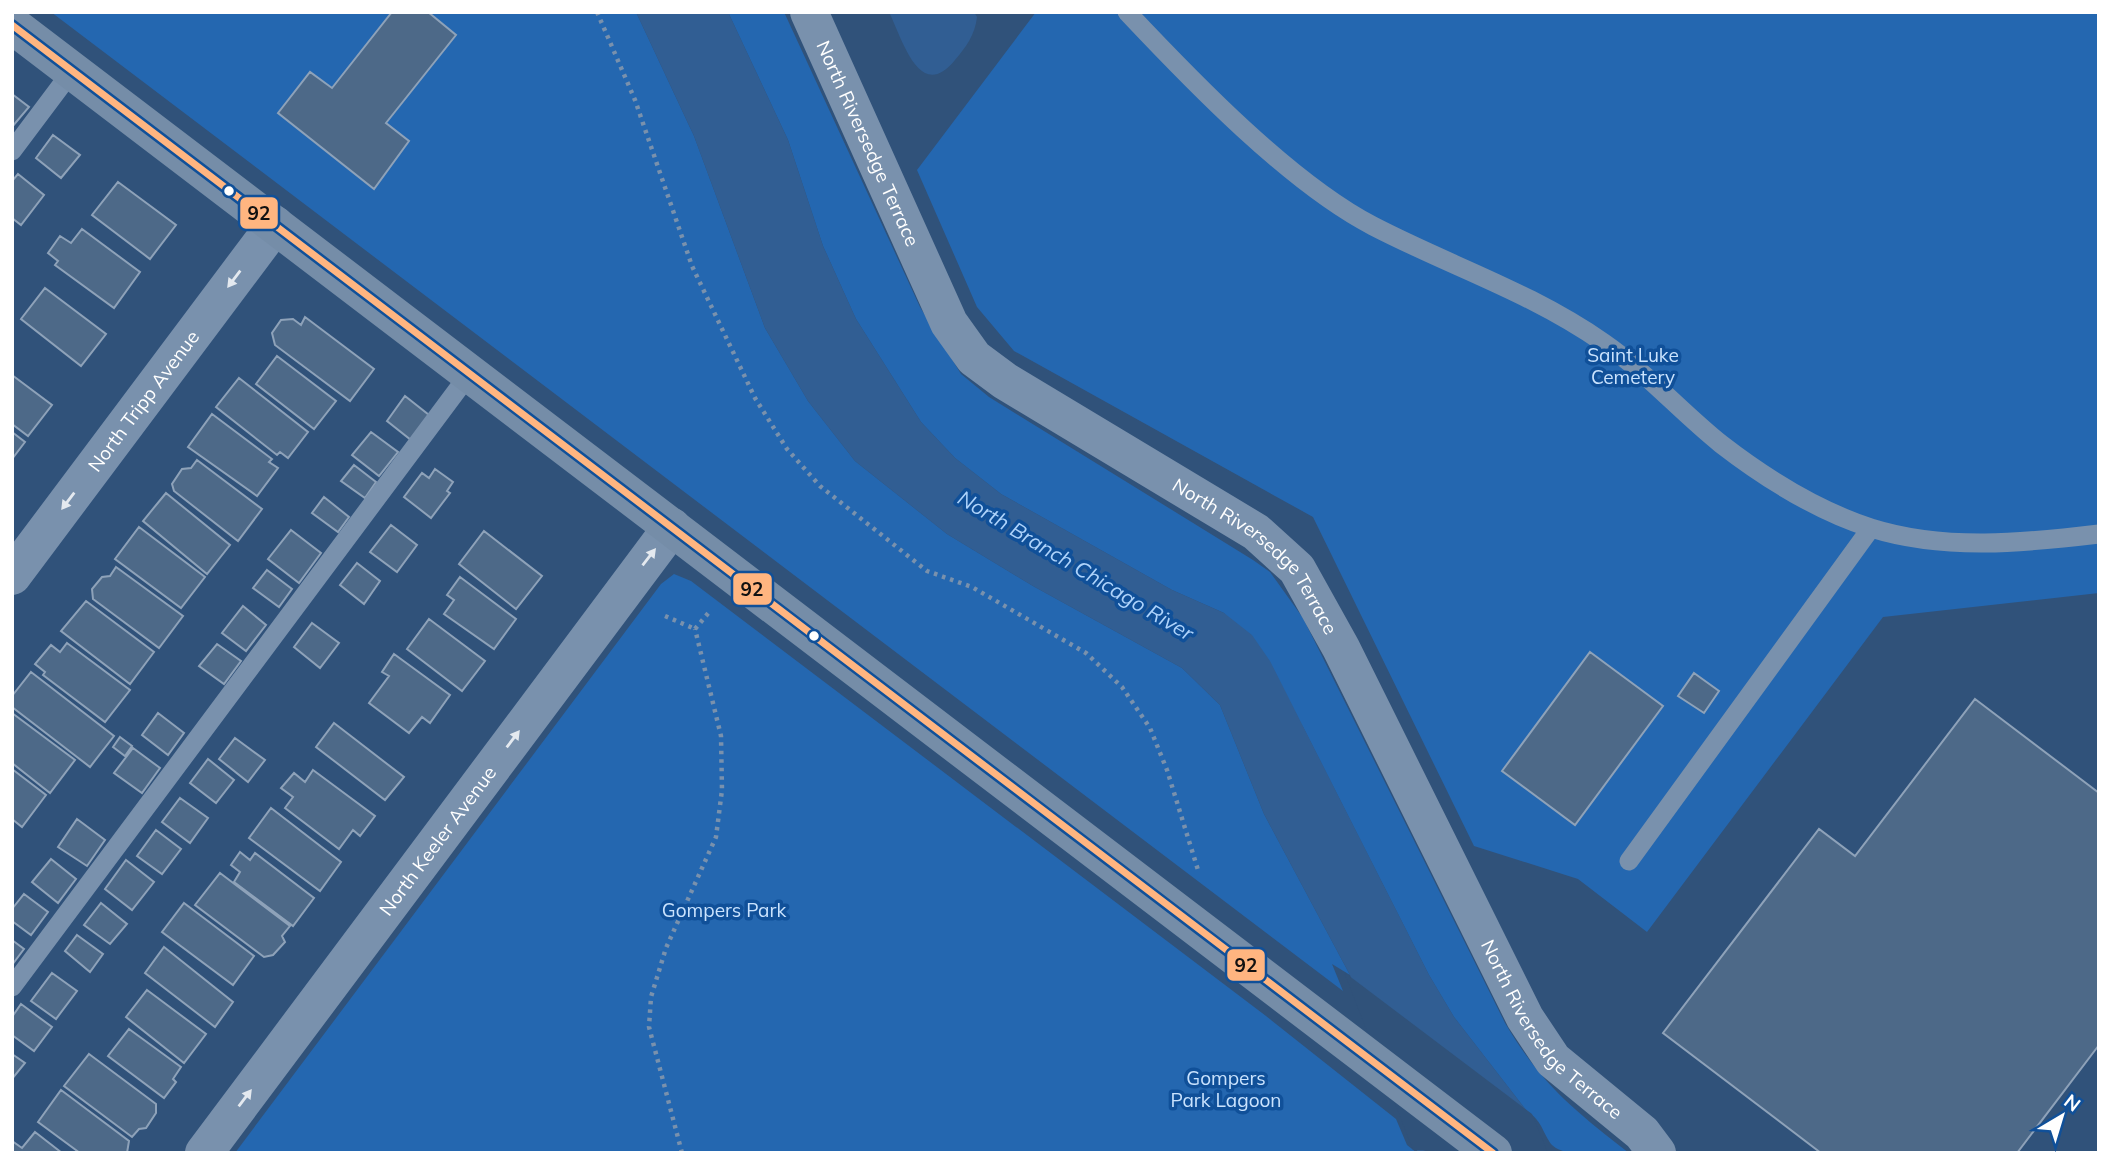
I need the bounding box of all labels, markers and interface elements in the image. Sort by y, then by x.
street label: North Riversedge Terrace [811,37,925,250]
unlabelled marker [222,184,236,198]
line badge: 92 [239,196,279,230]
text: 92 [248,201,270,225]
one-way arrow [227,270,241,289]
street label: North Tripp Avenue [83,325,204,476]
park label: Saint Luke Cemetery [1587,343,1679,389]
street label: North Riversedge Terrace [1168,473,1343,638]
water label: North Branch Chicago River [954,484,1200,646]
one-way arrow [62,492,76,510]
one-way arrow [641,548,656,566]
line badge: 92 [732,572,773,606]
text: 92 [741,577,763,601]
unlabelled marker [807,629,821,643]
one-way arrow [505,730,519,748]
street label: North Keeler Avenue [374,761,501,920]
park label: Gompers Park [662,898,786,922]
street label: North Riversedge Terrace [1476,936,1628,1124]
line badge: 92 [1226,948,1266,982]
text: 92 [1235,953,1257,977]
park label: Gompers Park Lagoon [1171,1066,1282,1112]
north arrow [2027,1081,2097,1151]
one-way arrow [238,1089,252,1107]
text: N [2059,1089,2086,1116]

